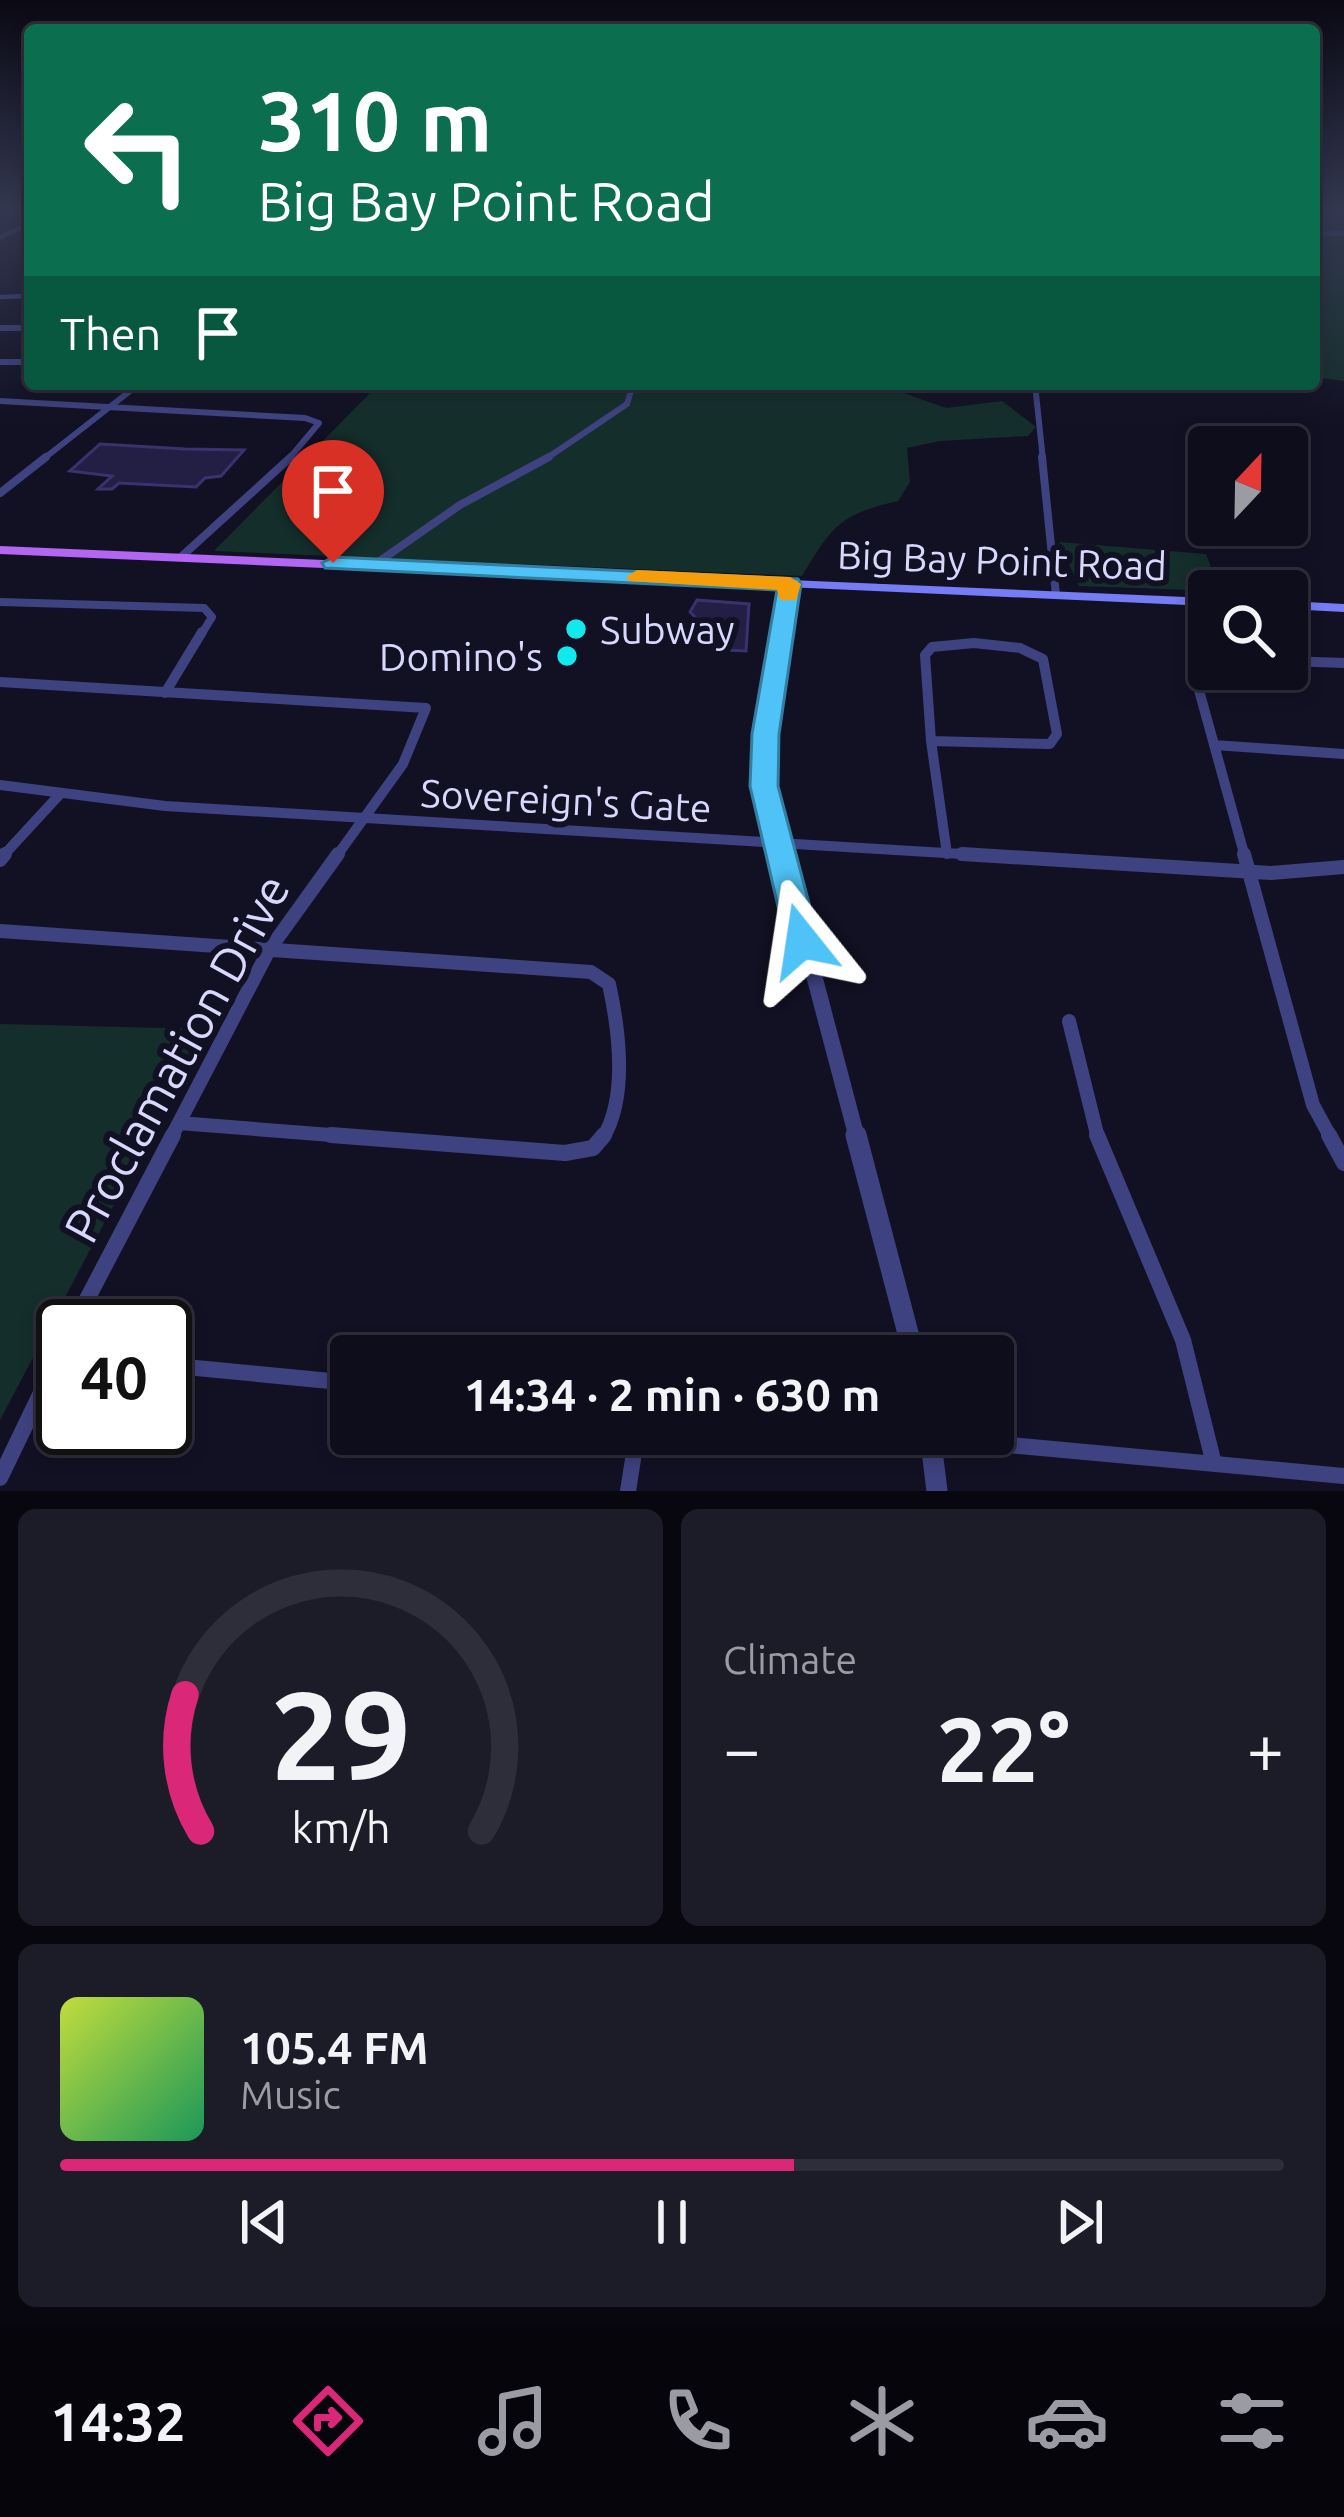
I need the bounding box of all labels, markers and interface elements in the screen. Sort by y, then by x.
icon: left [60,72,216,228]
text: 310 m [258,73,492,167]
text: Big Bay Point Road [258,171,715,231]
icon: arrive [185,300,251,366]
text: Then [60,308,161,359]
north arrow [1188,426,1308,546]
map controls [1188,426,1308,690]
pin [282,440,384,563]
icon: arrive [300,458,366,524]
street label: Big Bay Point Road [836,533,1168,587]
button: search [1188,570,1308,690]
place label: Subway [600,608,735,651]
marker: Subway [563,616,589,642]
place label: Domino's [379,635,543,678]
marker: Domino's [554,643,580,669]
street label: Sovereign's Gate [419,771,713,829]
street label: Proclamation Drive [53,865,299,1251]
position arrow [739,878,865,1004]
speed limit sign: 40 [36,1299,192,1455]
text: 14:34 · 2 min · 630 m [464,1369,880,1420]
text: Climate [723,1638,857,1681]
text: 29 [270,1664,411,1804]
text: 22° [937,1698,1070,1799]
text: − [723,1711,760,1785]
text: + [1247,1711,1284,1785]
text: km/h [291,1802,390,1850]
text: 105.4 FM [240,2022,429,2073]
text: Music [240,2073,341,2116]
icon: previous [231,2189,297,2255]
icon: pause [639,2189,705,2255]
icon: next [1047,2189,1113,2255]
icon: directions [286,2379,370,2463]
icon: music [471,2379,555,2463]
icon: phone [656,2379,740,2463]
icon: climate [840,2379,924,2463]
icon: car [1025,2379,1109,2463]
icon: filters [1210,2379,1294,2463]
text: 14:32 [50,2391,185,2451]

